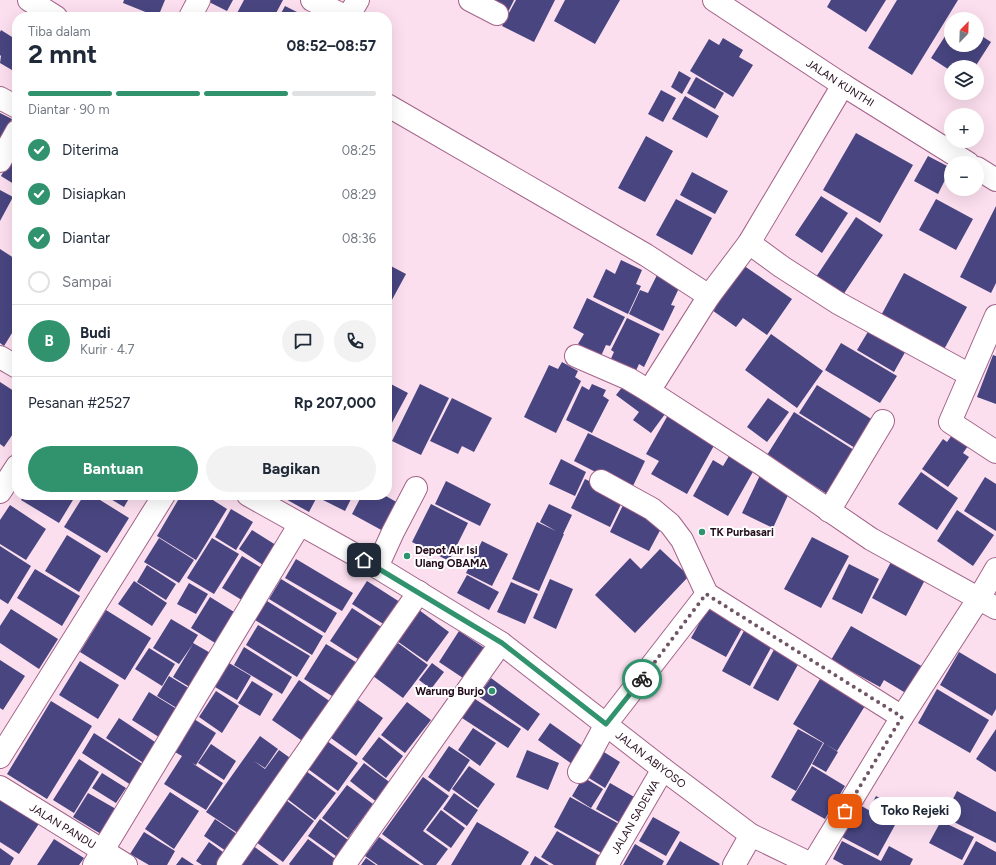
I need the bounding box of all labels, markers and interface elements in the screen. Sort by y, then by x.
north arrow [944,12,984,52]
map controls [944,12,984,196]
text: Tiba dalam [28,24,90,39]
text: 08:52–08:57 [286,37,376,55]
text: 2 mnt [28,38,97,70]
street label: JALAN KUNTHI [804,57,876,110]
button: layers [944,60,984,100]
text: Diantar · 90 m [28,102,109,117]
button: + [944,108,984,148]
icon: check [28,139,50,161]
text: Diterima [62,141,119,159]
text: 08:25 [342,143,376,158]
button: − [944,156,984,196]
icon: check [28,183,50,205]
text: Disiapkan [62,185,126,203]
text: 08:29 [342,187,376,202]
icon: check [28,227,50,249]
text: Diantar [62,229,110,247]
text: 08:36 [342,231,376,246]
text: Sampai [62,273,112,291]
button: chat [282,320,324,362]
button: phone [334,320,376,362]
text: Budi [80,324,111,342]
text: B [44,332,54,350]
text: Kurir · 4.7 [80,342,134,357]
text: Pesanan #2527 [28,394,130,412]
text: Rp 207,000 [294,394,376,412]
button: Bantuan [28,446,198,492]
button: Bagikan [206,446,376,492]
place label: TK Purbasari [710,526,774,539]
marker: TK Purbasari [697,527,707,537]
pin [347,543,381,577]
place label: Depot Air Isi Ulang OBAMA [415,544,487,570]
icon: home [353,549,375,571]
marker: Depot Air Isi Ulang OBAMA [402,551,412,561]
courier [622,659,662,699]
icon: bike [631,668,653,690]
place label: Warung Burjo [415,685,485,698]
marker: Warung Burjo [487,686,497,696]
street label: JALAN ABIYOSO [613,729,689,791]
street label: JALAN SADEWA [609,777,663,856]
pin [828,794,862,828]
callout: Toko Rejeki [869,797,961,825]
icon: bag [834,800,856,822]
street label: JALAN PANDU [27,801,98,852]
text: Toko Rejeki [881,803,949,818]

